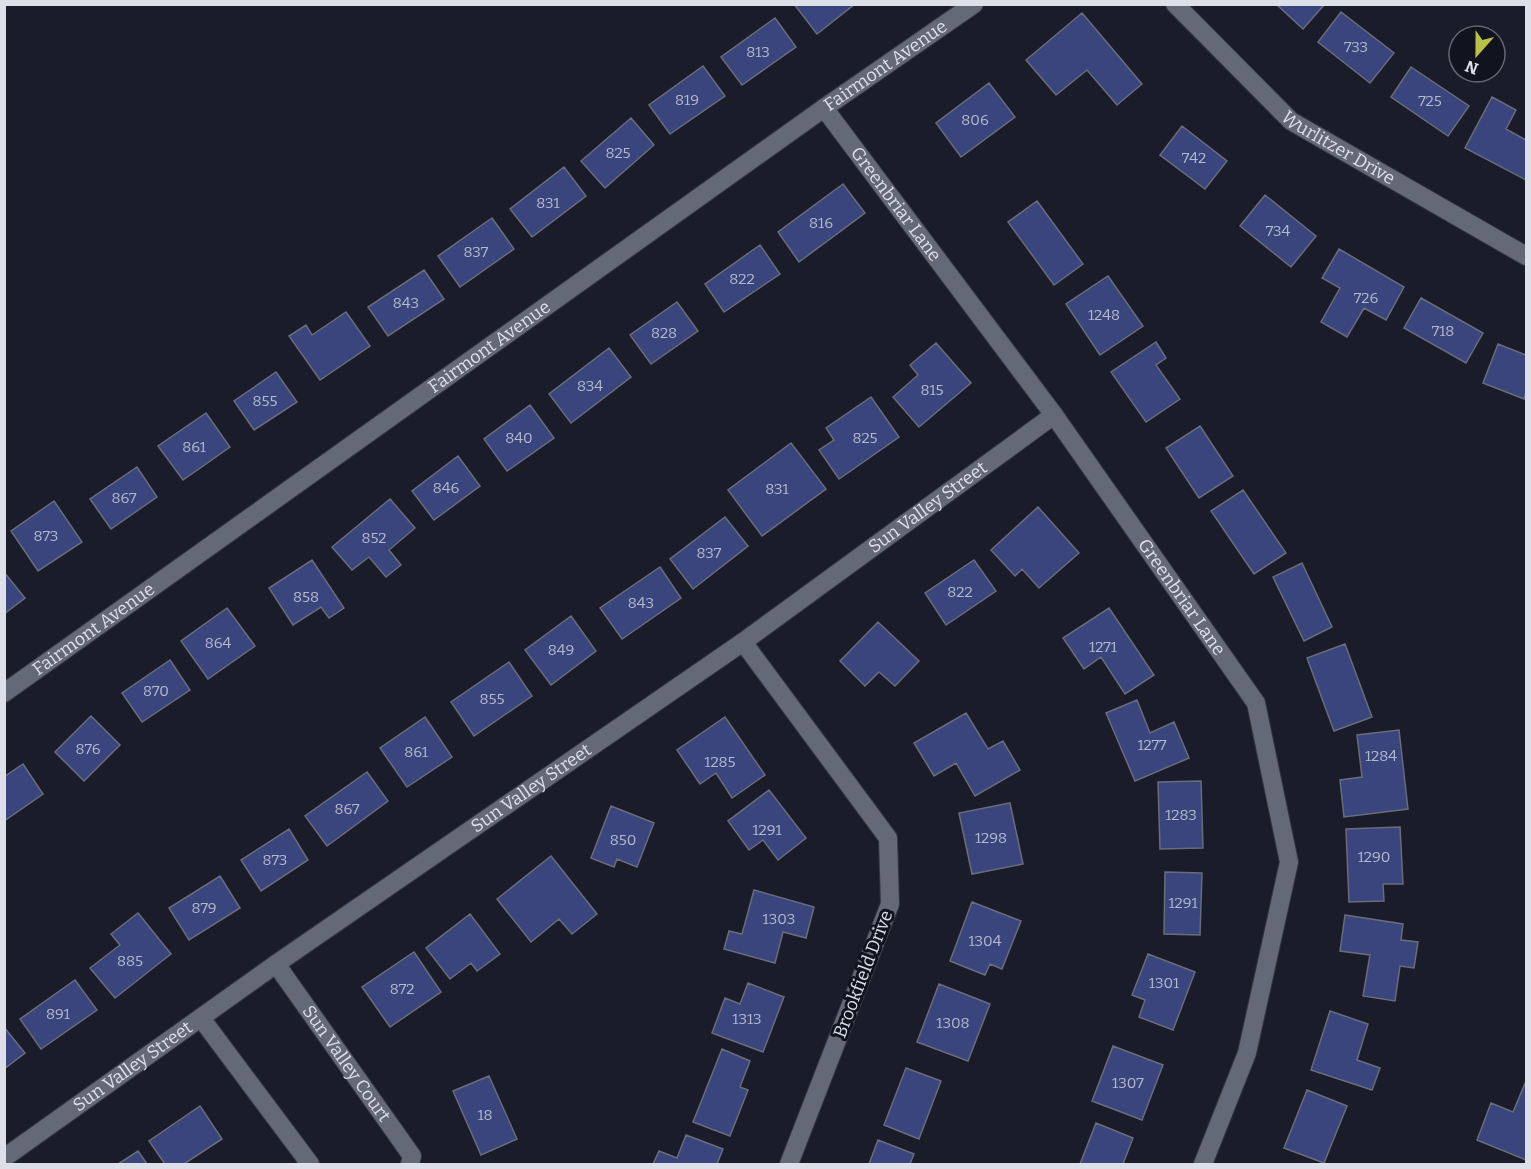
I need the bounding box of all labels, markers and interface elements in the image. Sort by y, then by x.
street label: Fairmont Avenue [820,15,951,116]
north arrow [1447,24,1507,84]
house number: 733 [1344,38,1368,56]
house number: 813 [746,43,770,61]
text: N [1463,56,1481,79]
house number: 819 [675,91,699,109]
house number: 725 [1418,92,1442,110]
street label: Wurlitzer Drive [1276,106,1399,189]
house number: 806 [961,111,989,129]
street label: Greenbriar Lane [846,142,946,266]
house number: 825 [605,144,631,162]
house number: 742 [1182,149,1206,167]
house number: 831 [536,194,560,212]
house number: 816 [809,214,833,232]
house number: 734 [1266,222,1291,240]
house number: 837 [464,243,489,261]
house number: 822 [729,270,755,288]
house number: 726 [1354,289,1378,307]
house number: 843 [393,294,419,312]
street label: Fairmont Avenue [424,296,555,398]
house number: 1248 [1088,306,1120,324]
house number: 718 [1432,322,1454,340]
house number: 828 [651,324,677,342]
house number: 834 [577,377,603,395]
house number: 815 [920,381,944,399]
house number: 855 [252,392,278,410]
house number: 840 [505,429,533,447]
house number: 825 [852,429,878,447]
house number: 861 [182,438,206,456]
street label: Sun Valley Street [864,456,992,558]
house number: 846 [433,479,459,497]
house number: 831 [765,480,789,498]
house number: 867 [111,489,137,507]
house number: 873 [34,527,58,545]
house number: 852 [362,529,386,547]
street label: Greenbriar Lane [1133,534,1230,660]
house number: 837 [697,544,722,562]
street label: Fairmont Avenue [28,578,159,680]
house number: 822 [947,583,973,601]
house number: 858 [293,588,319,606]
house number: 843 [628,594,654,612]
house number: 864 [205,634,232,652]
house number: 1271 [1089,638,1117,656]
house number: 849 [548,641,574,659]
house number: 870 [143,682,169,700]
house number: 855 [479,690,505,708]
house number: 1277 [1137,736,1167,754]
street label: Sun Valley Street [467,739,596,837]
house number: 876 [75,740,101,758]
house number: 861 [404,743,428,761]
house number: 1284 [1365,747,1397,765]
house number: 1285 [704,753,736,771]
house number: 867 [334,800,360,818]
house number: 1283 [1165,806,1197,824]
house number: 1291 [752,821,782,839]
house number: 1298 [975,829,1007,847]
house number: 850 [610,831,636,849]
house number: 1290 [1358,848,1390,866]
house number: 873 [263,851,287,869]
house number: 1291 [1168,894,1198,912]
house number: 879 [191,899,217,917]
street label: Brookfield Drive [829,907,897,1041]
house number: 1303 [763,910,795,928]
house number: 1304 [968,932,1002,950]
house number: 885 [117,952,143,970]
house number: 1301 [1149,974,1179,992]
house number: 872 [390,980,414,998]
street label: Sun Valley Court [298,1001,396,1126]
house number: 891 [46,1005,70,1023]
house number: 1313 [732,1010,762,1028]
house number: 1308 [936,1014,970,1032]
street label: Sun Valley Street [69,1016,197,1116]
house number: 1307 [1112,1074,1144,1092]
house number: 18 [477,1106,493,1124]

